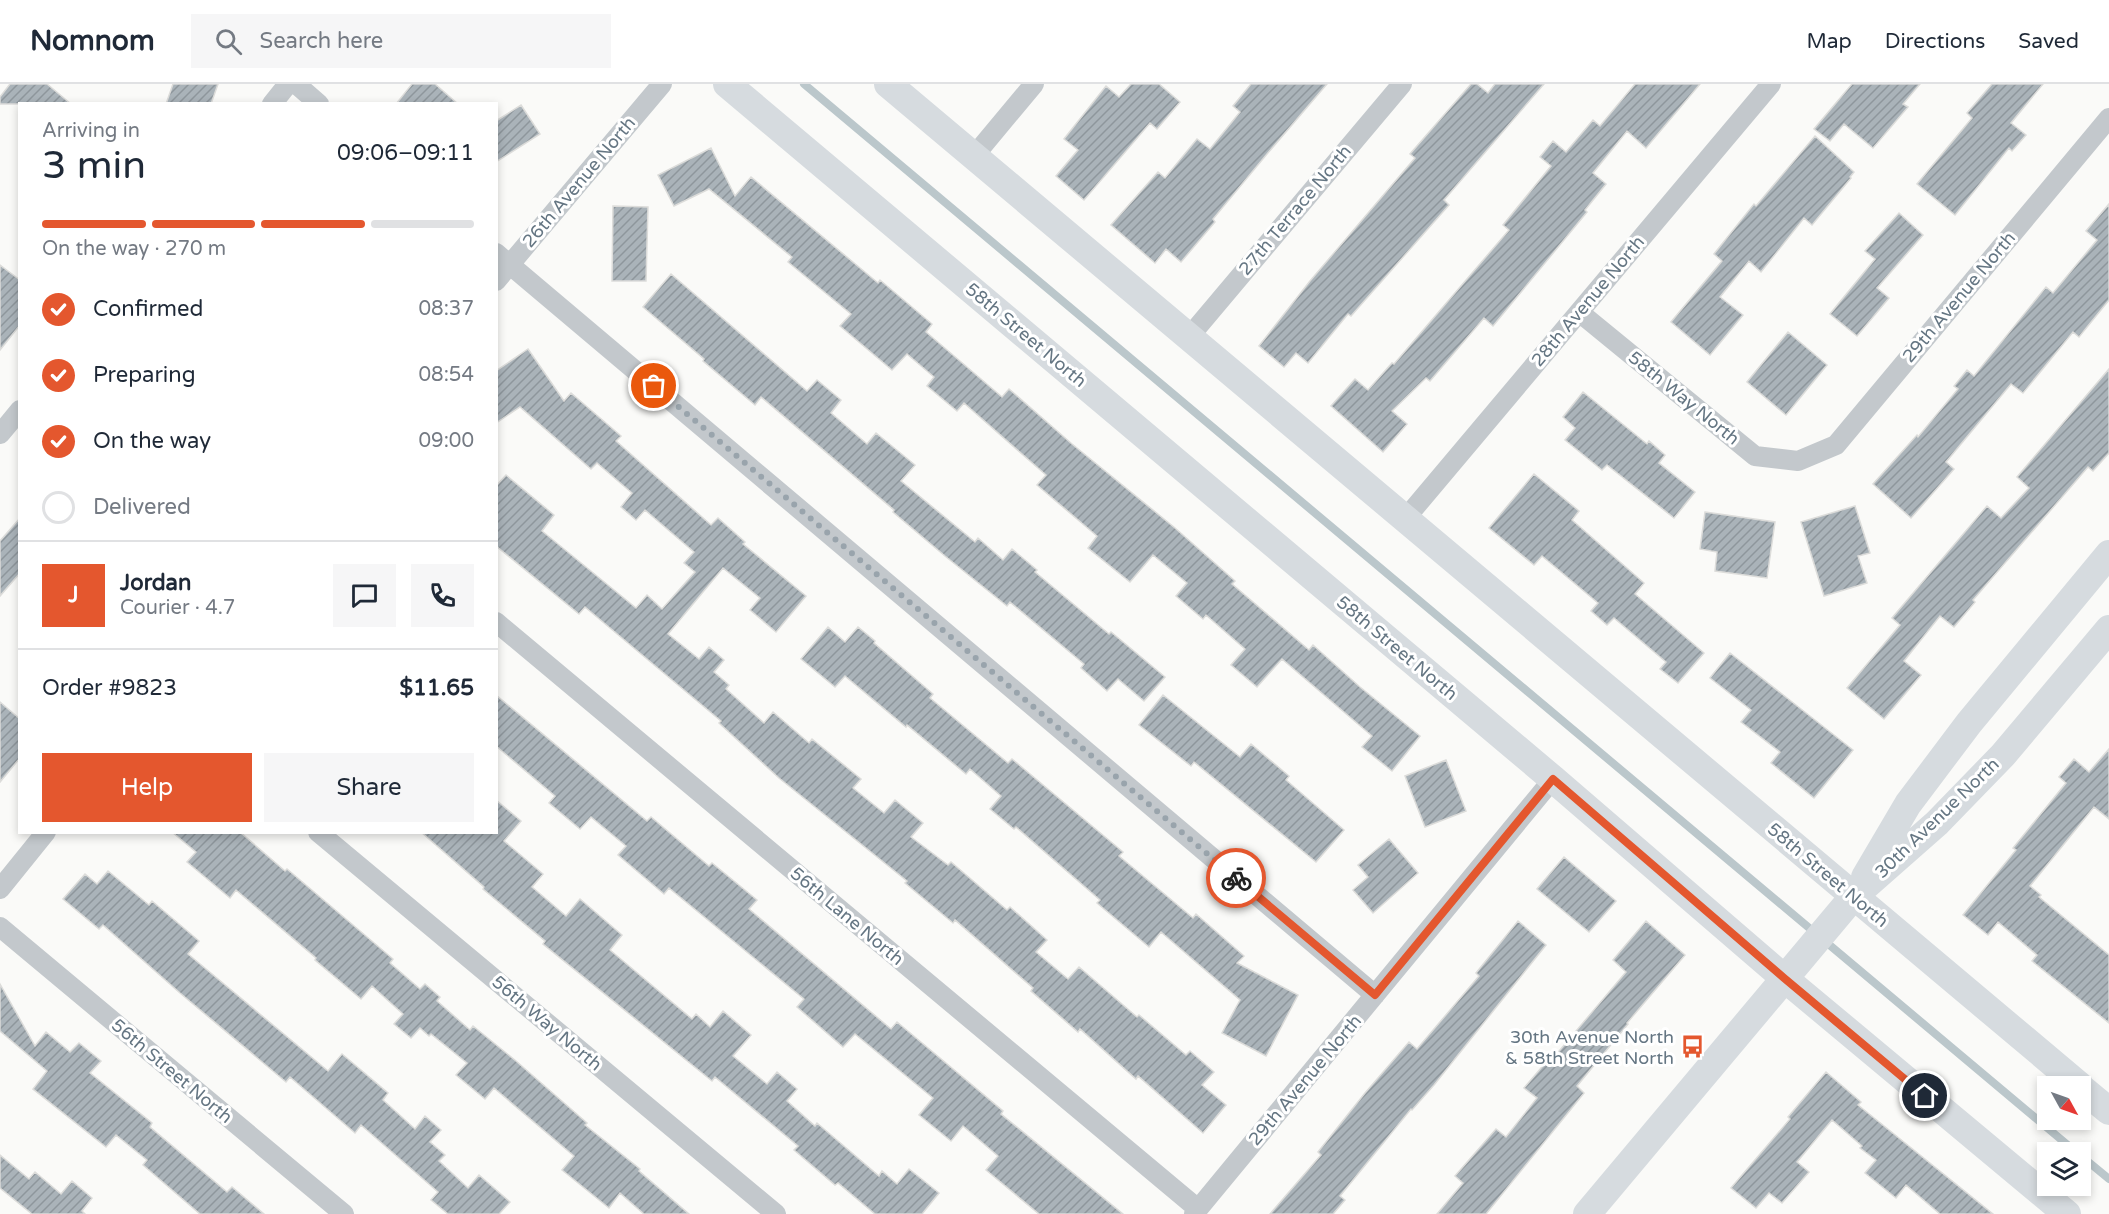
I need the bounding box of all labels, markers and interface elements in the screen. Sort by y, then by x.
search box [191,14,611,68]
text: Nomnom [30,24,155,58]
icon: search [212,25,245,58]
text: Search here [260,28,383,54]
text: Map [1806,29,1852,54]
text: Directions [1885,29,1985,54]
text: Saved [2018,29,2079,54]
street label: 26th Avenue North [518,112,640,252]
text: Arriving in [42,119,140,143]
text: 09:06–09:11 [337,140,474,166]
street label: 27th Terrace North [1234,140,1356,280]
text: 3 min [42,142,146,189]
street label: 29th Avenue North [1898,227,2020,367]
street label: 28th Avenue North [1527,231,1649,371]
text: On the way · 270 m [42,237,226,261]
street label: 58th Street North [961,278,1091,392]
icon: check [42,293,75,326]
text: Confirmed [93,296,203,322]
text: 08:37 [419,297,474,321]
street label: 58th Way North [1624,346,1744,450]
icon: check [42,359,75,392]
pin [628,360,679,411]
text: Preparing [93,362,196,388]
text: 08:54 [419,363,474,387]
icon: bag [637,369,670,402]
icon: check [42,425,75,458]
text: On the way [93,428,211,454]
text: 09:00 [419,429,474,453]
text: Delivered [93,494,191,520]
button: chat [333,564,396,627]
button: phone [411,564,474,627]
text: Jordan [120,570,191,596]
text: J [68,582,79,608]
street label: 58th Street North [1332,591,1462,705]
text: Courier · 4.7 [120,596,235,620]
text: Order #9823 [42,675,177,701]
text: $11.65 [399,675,474,701]
button: Help [42,753,252,822]
button: Share [264,753,474,822]
street label: 30th Avenue North [1870,753,2004,883]
street label: 58th Street North [1763,818,1893,932]
courier [1206,848,1266,908]
street label: 56th Lane North [786,862,908,970]
icon: bike [1220,862,1253,895]
street label: 56th Way North [488,971,606,1075]
street label: 29th Avenue North [1244,1010,1366,1150]
street label: 56th Street North [107,1014,237,1128]
place label: 30th Avenue North & 58th Street North [1505,1026,1674,1069]
bus stop icon: 30th Avenue North & 58th Street North [1679,1034,1705,1060]
pin [1899,1070,1950,1121]
north arrow [2037,1076,2091,1130]
map controls [2037,1076,2091,1196]
icon: home [1908,1079,1941,1112]
button: layers [2037,1142,2091,1196]

